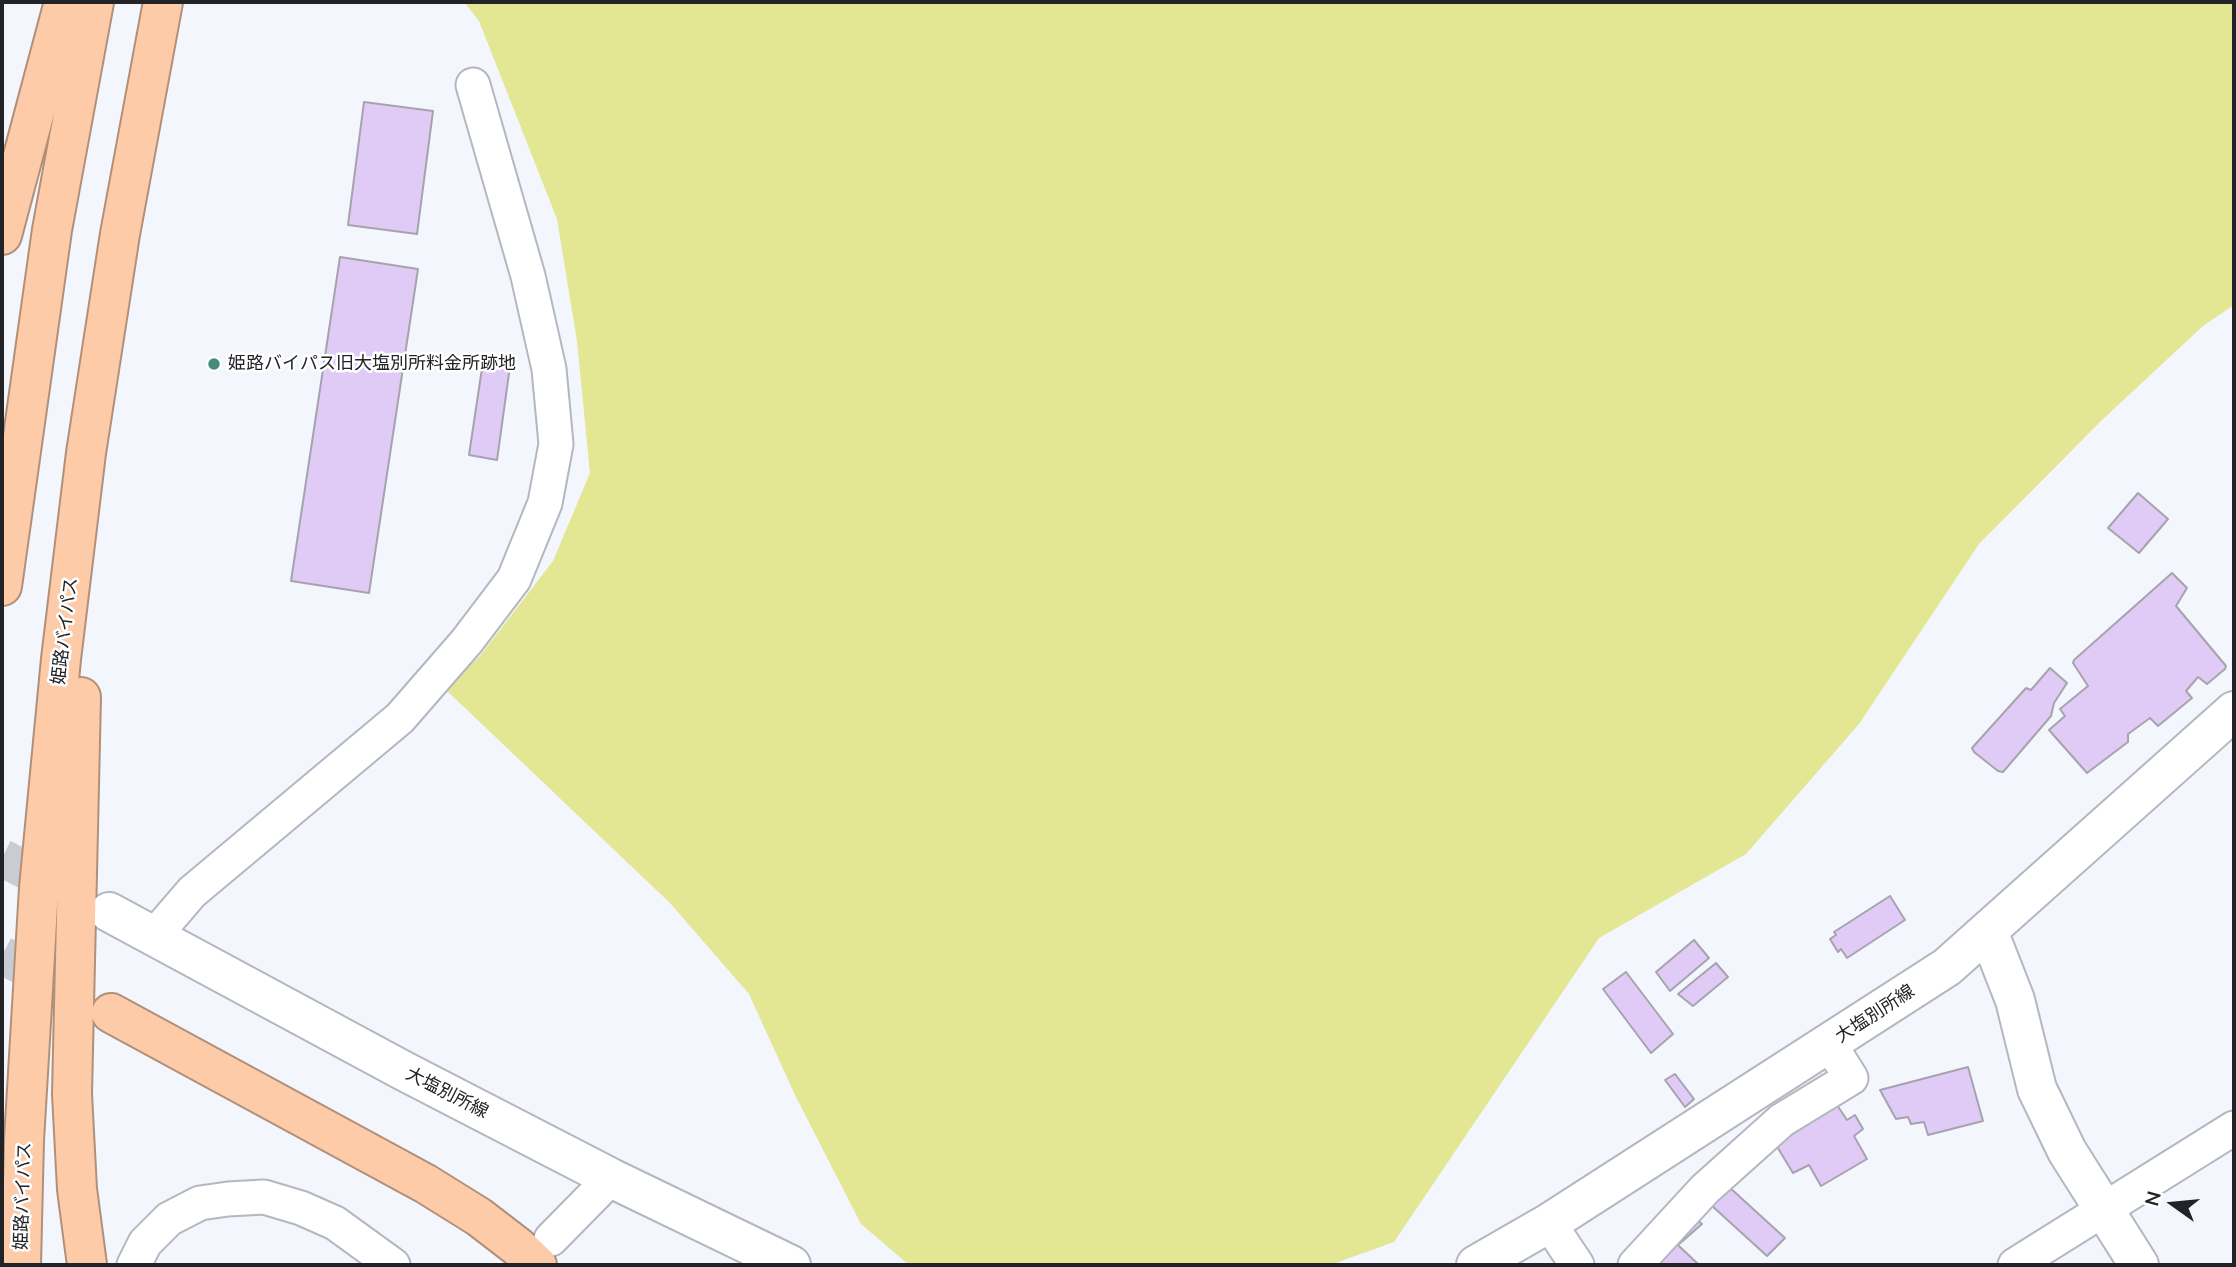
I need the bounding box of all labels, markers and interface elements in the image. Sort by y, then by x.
place label: 姫路バイパス旧大塩別所料金所跡地 [228,353,516,375]
marker: 姫路バイパス旧大塩別所料金所跡地 [206,356,222,372]
street label: 姫路バイパス [48,576,82,686]
street label: 大塩別所線 [1831,980,1919,1048]
street label: 大塩別所線 [402,1063,492,1123]
street label: 姫路バイパス [10,1142,36,1250]
north arrow [2138,1169,2208,1239]
text: N [2139,1189,2166,1209]

